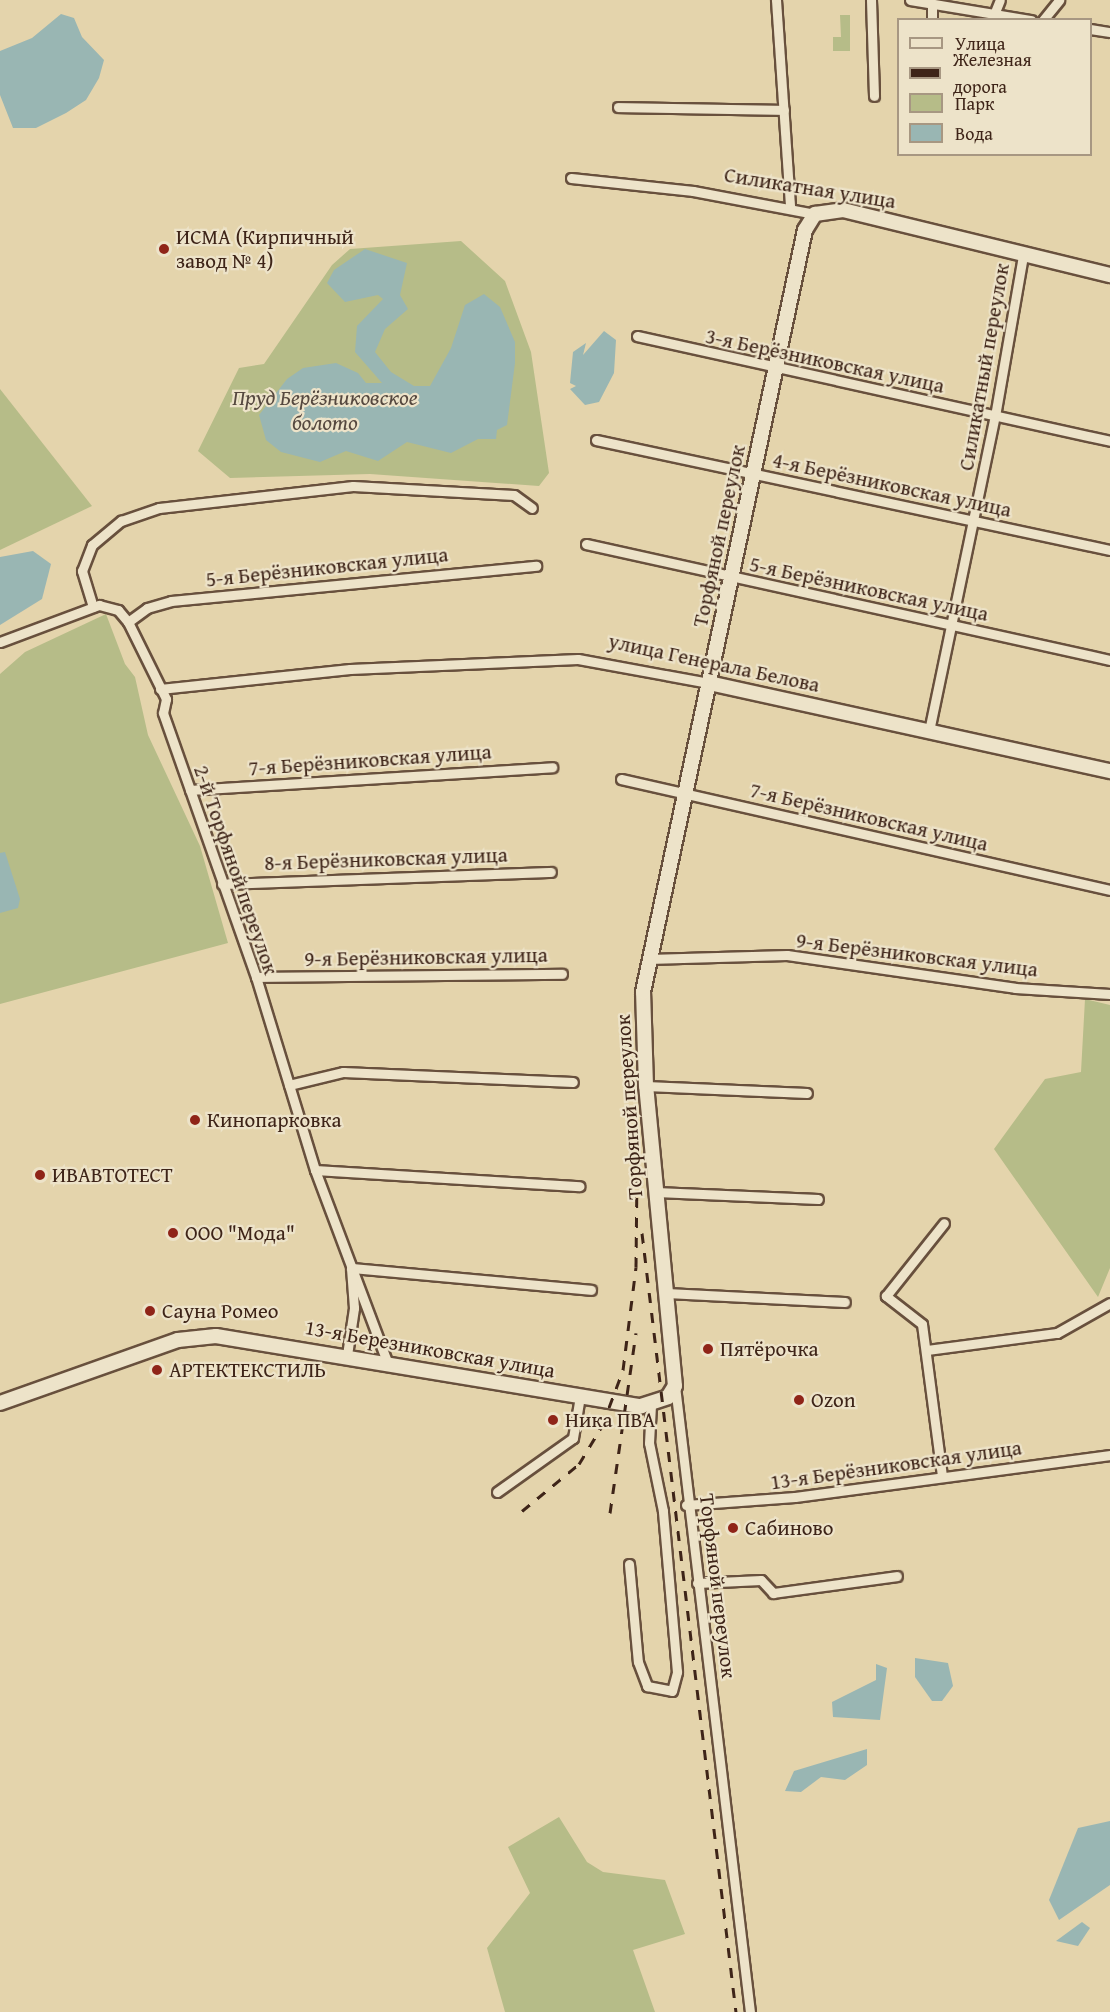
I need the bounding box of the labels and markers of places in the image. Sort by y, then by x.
place label: ИСМА (Кирпичный завод № 4) [176,224,354,274]
marker: ИСМА (Кирпичный завод № 4) [157,242,171,256]
place label: Кинопарковка [207,1107,341,1133]
marker: Кинопарковка [188,1113,202,1127]
place label: ИВАВТОТЕСТ [52,1162,173,1188]
marker: ИВАВТОТЕСТ [33,1168,47,1182]
place label: ООО "Мода" [185,1220,295,1246]
marker: ООО "Мода" [166,1226,180,1240]
place label: Сауна Ромео [162,1298,278,1324]
marker: Сауна Ромео [143,1304,157,1318]
place label: Пятёрочка [720,1336,818,1362]
marker: Пятёрочка [701,1342,715,1356]
place label: АРТЕКТЕКСТИЛЬ [169,1357,326,1383]
marker: АРТЕКТЕКСТИЛЬ [150,1363,164,1377]
place label: Ozon [811,1387,855,1413]
marker: Ozon [792,1393,806,1407]
place label: Ника ПВА [565,1407,655,1433]
marker: Ника ПВА [546,1413,560,1427]
place label: Сабиново [745,1515,834,1541]
marker: Сабиново [726,1521,740,1535]

